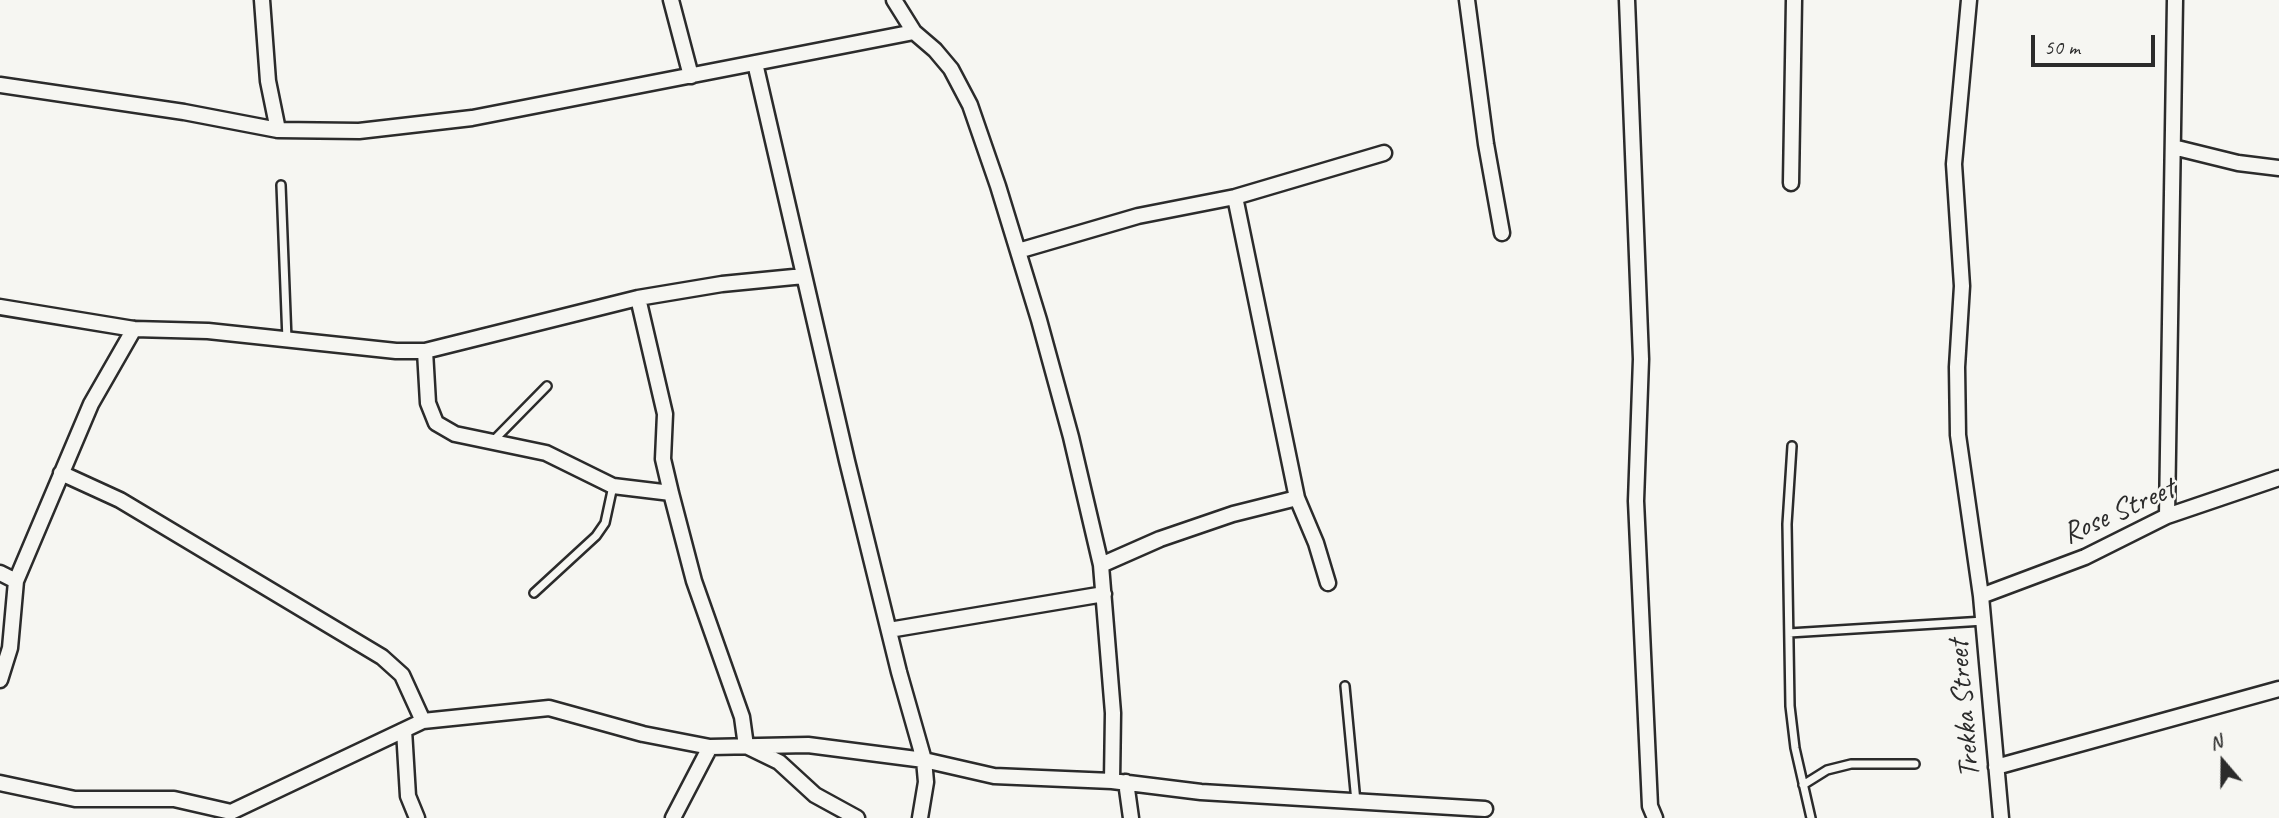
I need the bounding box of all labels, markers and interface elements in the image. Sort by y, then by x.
scale bar [2034,21,2158,65]
text: 50 m [2044,34,2080,60]
street label: Rose Street [2057,471,2181,553]
street label: Trekka Street [1941,638,1989,780]
north arrow [2188,727,2258,797]
text: N [2206,729,2225,756]

